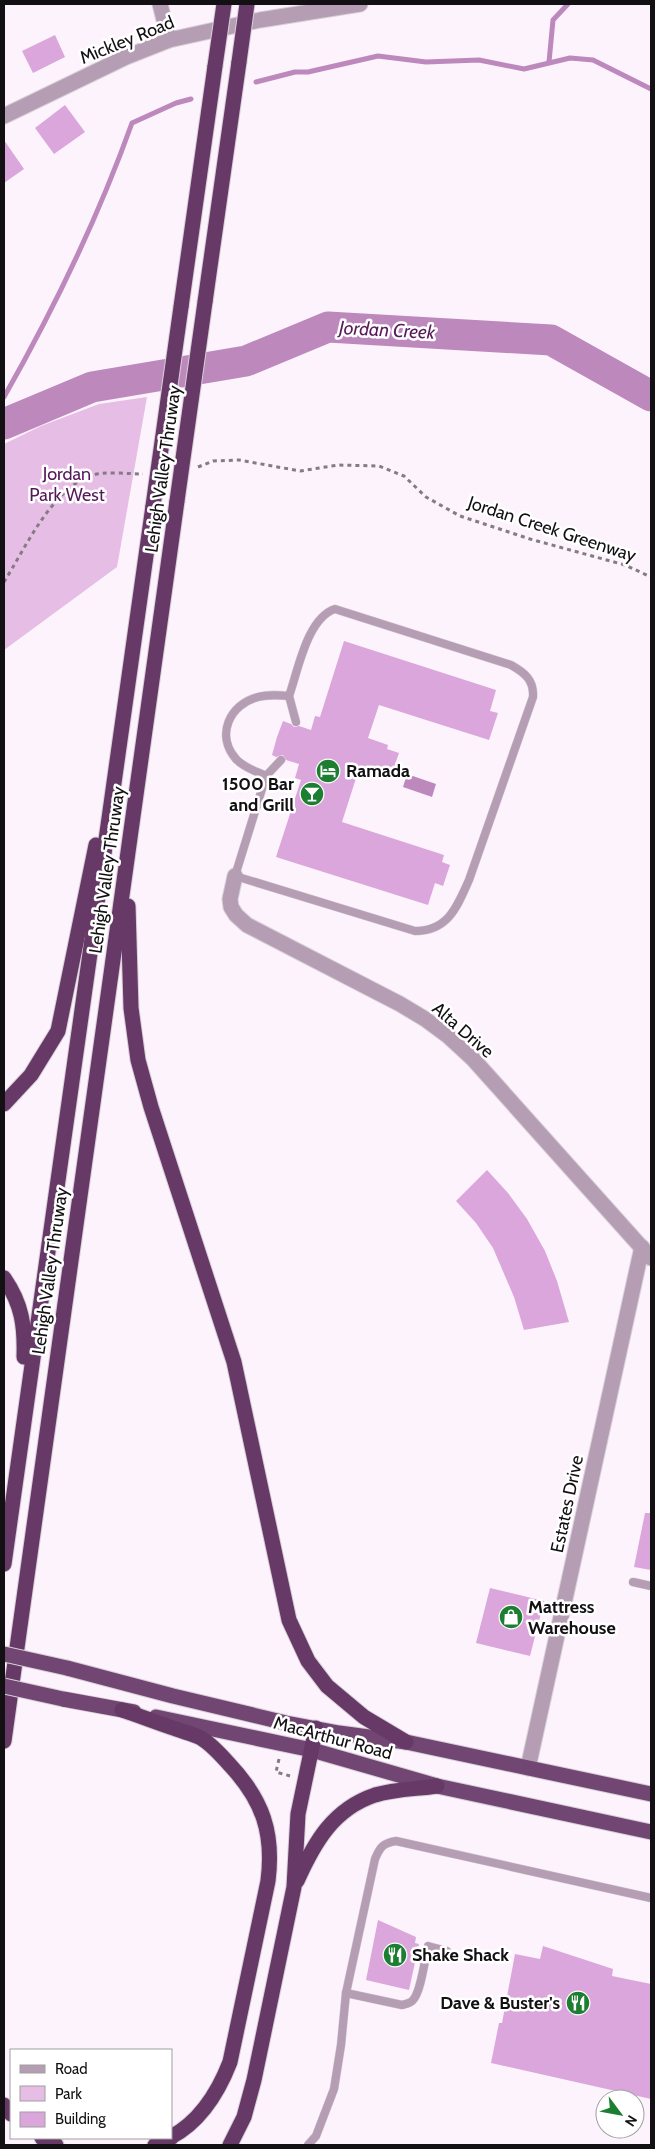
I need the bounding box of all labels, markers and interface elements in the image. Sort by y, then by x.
street label: Mickley Road [77,11,177,69]
water label: Jordan Creek [336,316,436,344]
street label: Lehigh Valley Thruway [140,384,186,554]
park label: Jordan Park West [29,463,105,506]
street label: Jordan Creek Greenway [464,491,639,567]
hotel icon: Ramada [315,758,341,784]
place label: Ramada [346,760,410,782]
place label: 1500 Bar and Grill [222,773,294,816]
bar icon: 1500 Bar and Grill [299,781,325,807]
street label: Lehigh Valley Thruway [84,785,130,955]
street label: Alta Drive [428,997,498,1063]
street label: Lehigh Valley Thruway [27,1186,73,1356]
street label: Estates Drive [546,1453,588,1555]
place label: Mattress Warehouse [528,1596,616,1639]
shop icon: Mattress Warehouse [498,1604,524,1630]
street label: MacArthur Road [271,1712,395,1764]
restaurant icon: Shake Shack [382,1942,408,1968]
place label: Shake Shack [412,1944,509,1966]
restaurant icon: Dave & Buster's [565,1990,591,2016]
place label: Dave & Buster's [440,1992,560,2014]
legend [10,2049,172,2139]
text: Road [55,2060,88,2078]
text: Park [55,2085,82,2103]
north arrow [595,2089,645,2139]
text: Building [55,2110,106,2128]
text: N [621,2112,641,2130]

